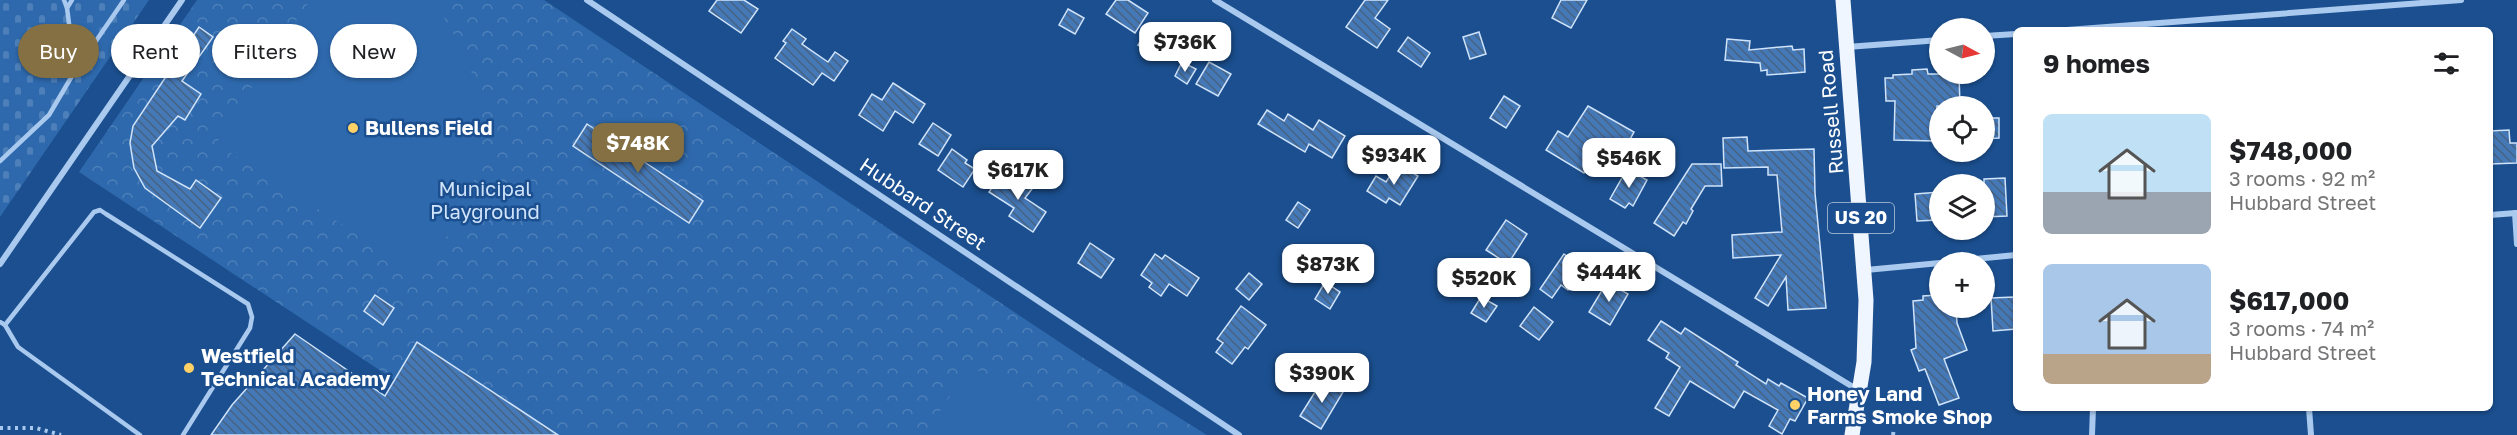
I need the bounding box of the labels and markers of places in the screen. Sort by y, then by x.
pin: $736K [1143,22,1227,73]
place label: Bullens Field [365,115,492,139]
marker: Bullens Field [346,121,360,135]
pin: $748K [596,123,680,174]
pin: $934K [1352,135,1436,186]
pin: $546K [1587,138,1671,189]
pin: $617K [976,150,1060,201]
pin: $873K [1286,244,1370,295]
pin: $444K [1567,252,1651,303]
pin: $520K [1442,258,1526,309]
place label: Westfield Technical Academy [201,343,391,390]
pin: $390K [1280,353,1364,404]
marker: Westfield Technical Academy [182,361,196,375]
place label: Honey Land Farms Smoke Shop [1807,381,1992,428]
marker: Honey Land Farms Smoke Shop [1788,398,1802,412]

